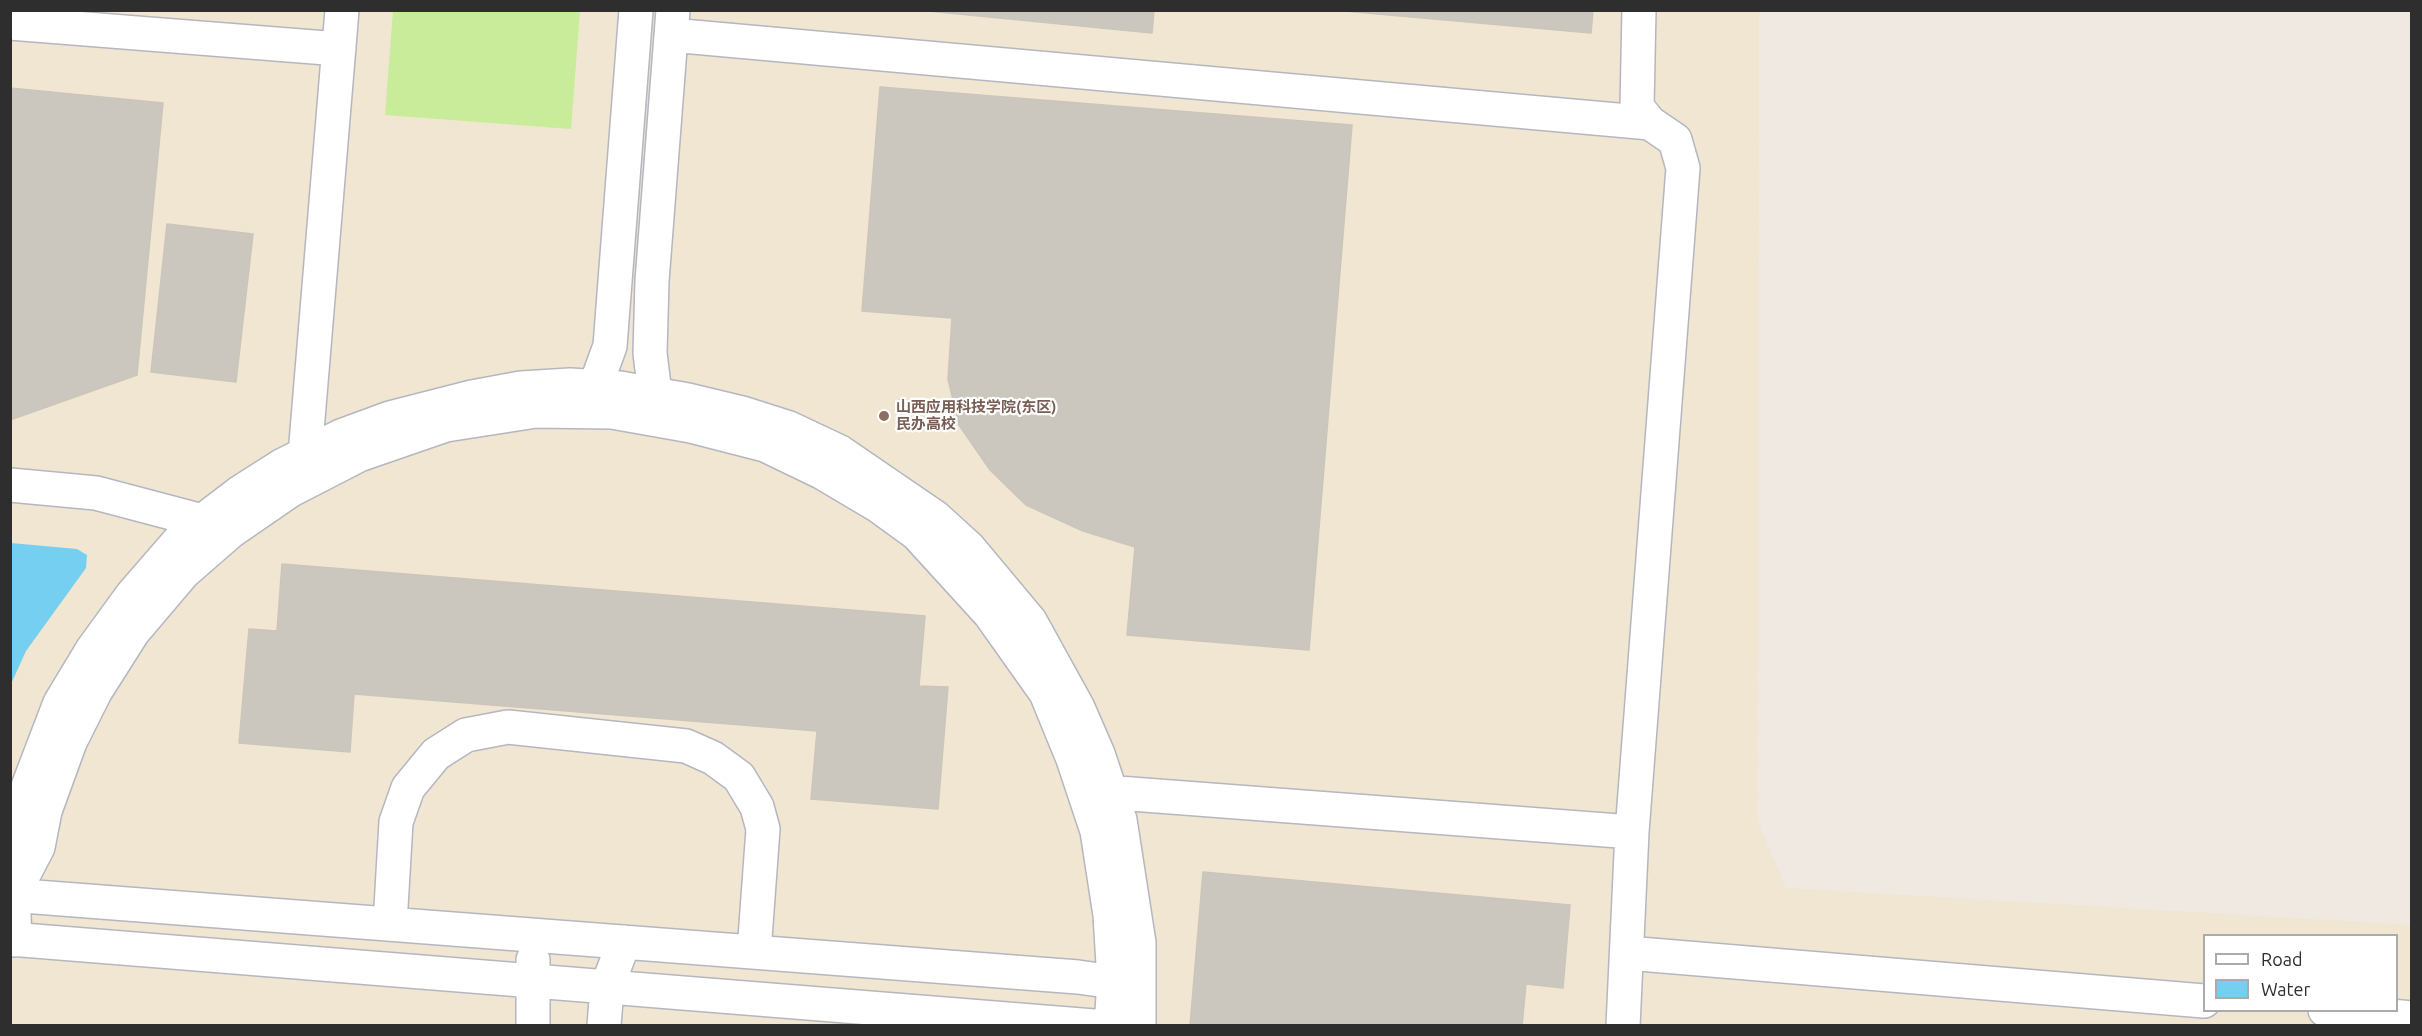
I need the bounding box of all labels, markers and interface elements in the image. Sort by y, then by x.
place label: 山西应用科技学院(东区) 民办高校 [896,398,1056,433]
marker: 山西应用科技学院(东区) 民办高校 [877,409,891,423]
legend [2203,934,2398,1012]
text: Road [2261,949,2303,969]
text: Water [2261,979,2310,999]

